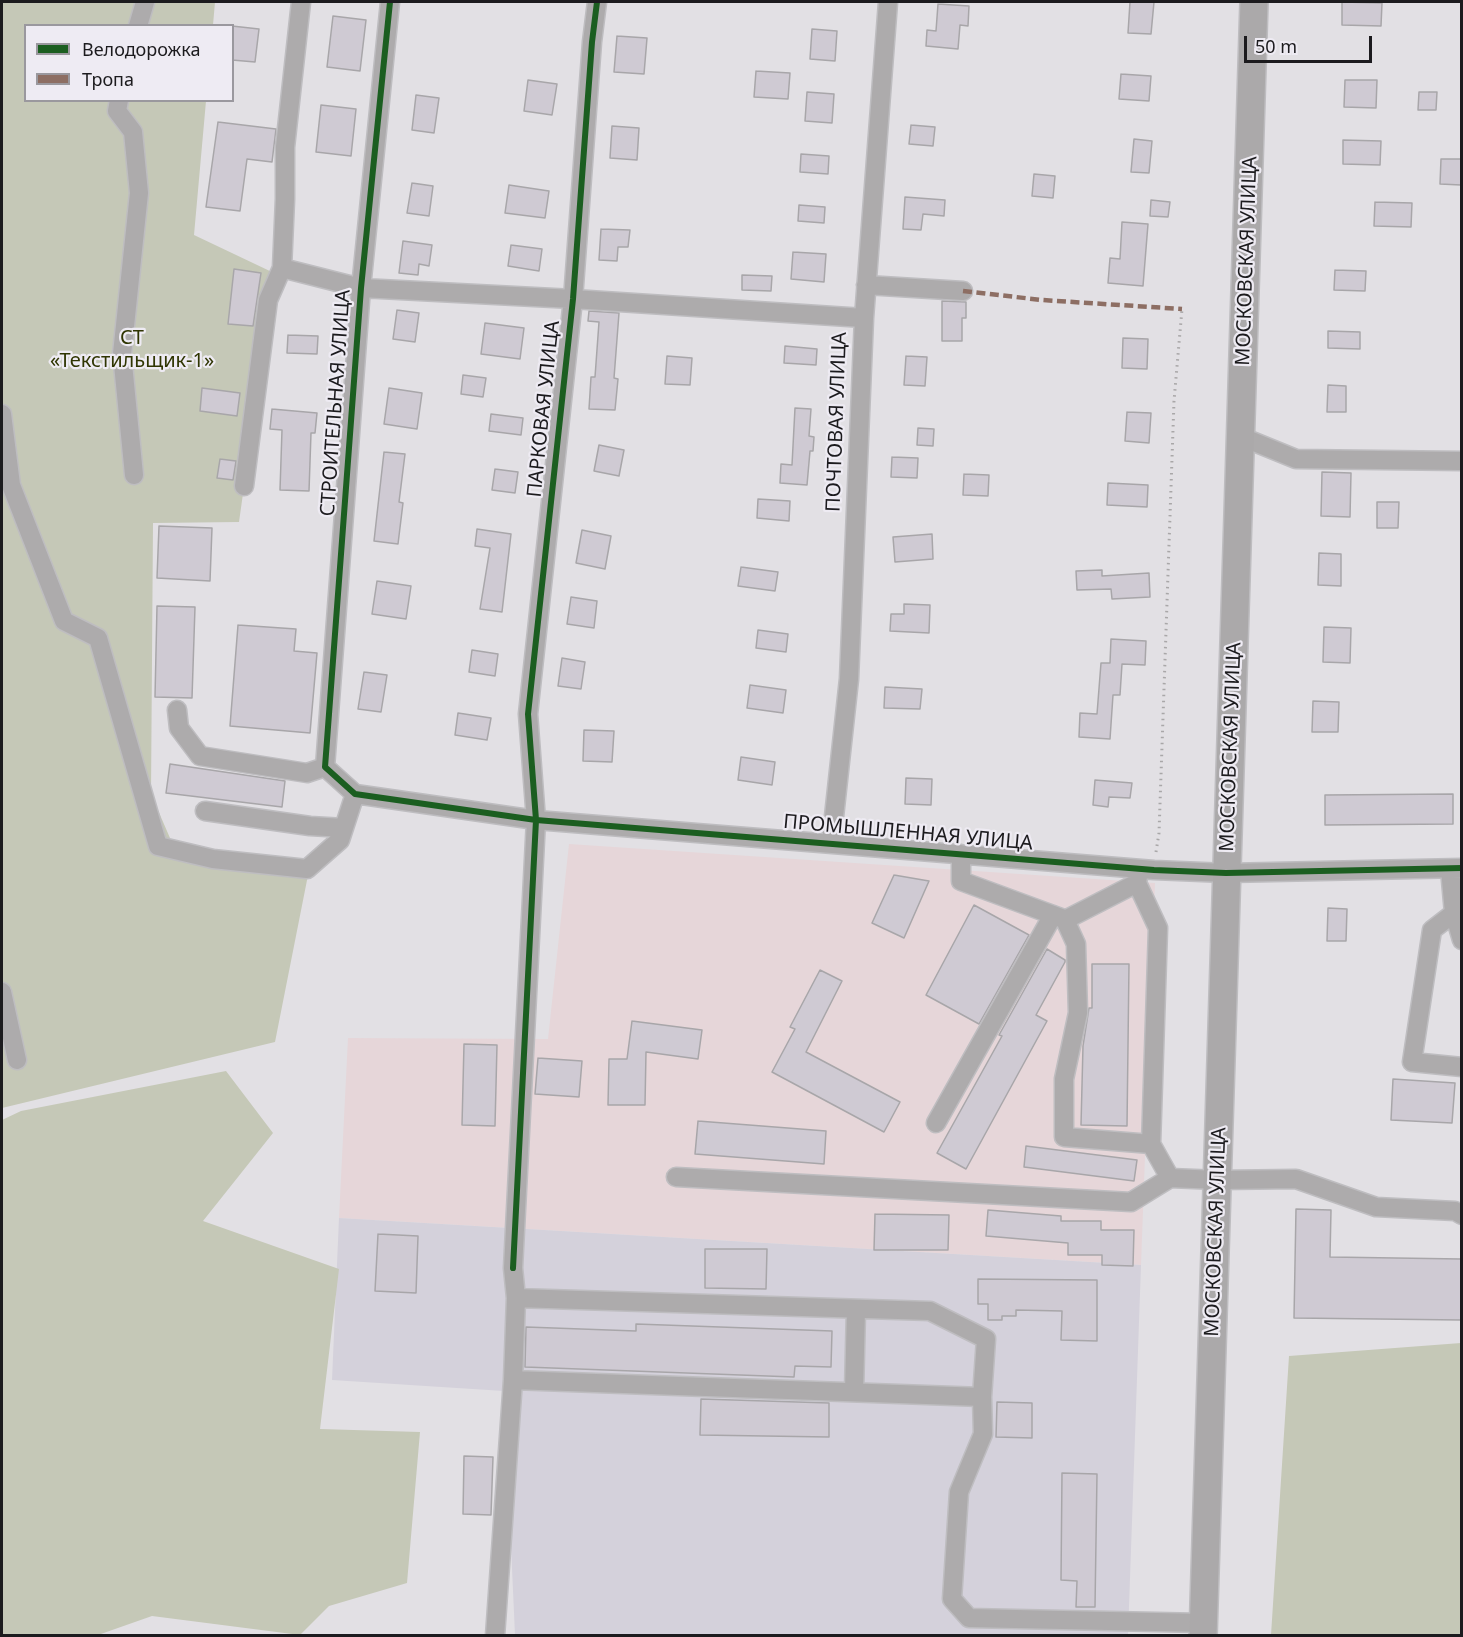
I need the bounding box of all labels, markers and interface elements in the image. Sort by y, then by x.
legend [24,24,234,102]
scale bar [1247,24,1374,62]
text: 50 m [1255,34,1297,58]
text: Велодорожка [82,37,200,61]
text: Тропа [82,67,134,91]
street label: МОСКОВСКАЯ УЛИЦА [1231,156,1263,366]
street label: СТРОИТЕЛЬНАЯ УЛИЦА [316,289,356,517]
street label: ПАРКОВАЯ УЛИЦА [523,319,565,499]
park label: СТ «Текстильщик-1» [50,326,214,373]
street label: ПОЧТОВАЯ УЛИЦА [822,332,852,512]
street label: МОСКОВСКАЯ УЛИЦА [1215,642,1247,852]
street label: ПРОМЫШЛЕННАЯ УЛИЦА [782,810,1034,856]
street label: МОСКОВСКАЯ УЛИЦА [1200,1127,1232,1337]

